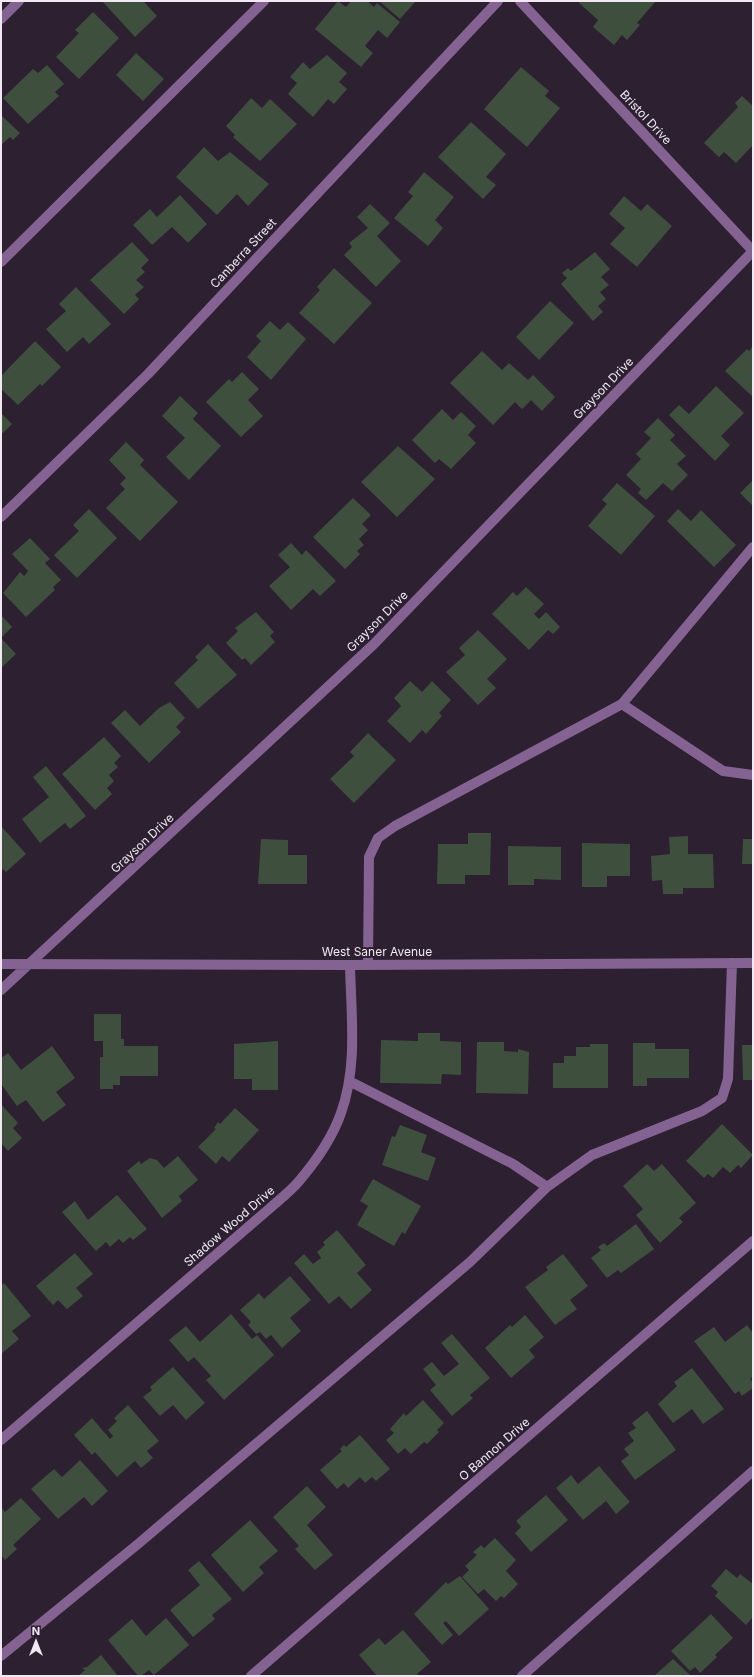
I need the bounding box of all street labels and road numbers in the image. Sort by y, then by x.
street label: Bristol Drive [617,87,675,147]
street label: Canberra Street [207,215,279,291]
street label: Grayson Drive [570,354,636,422]
street label: Grayson Drive [343,587,411,655]
street label: Grayson Drive [107,810,177,876]
street label: West Saner Avenue [322,944,432,959]
street label: Shadow Wood Drive [181,1183,277,1269]
street label: O Bannon Drive [456,1414,532,1484]

